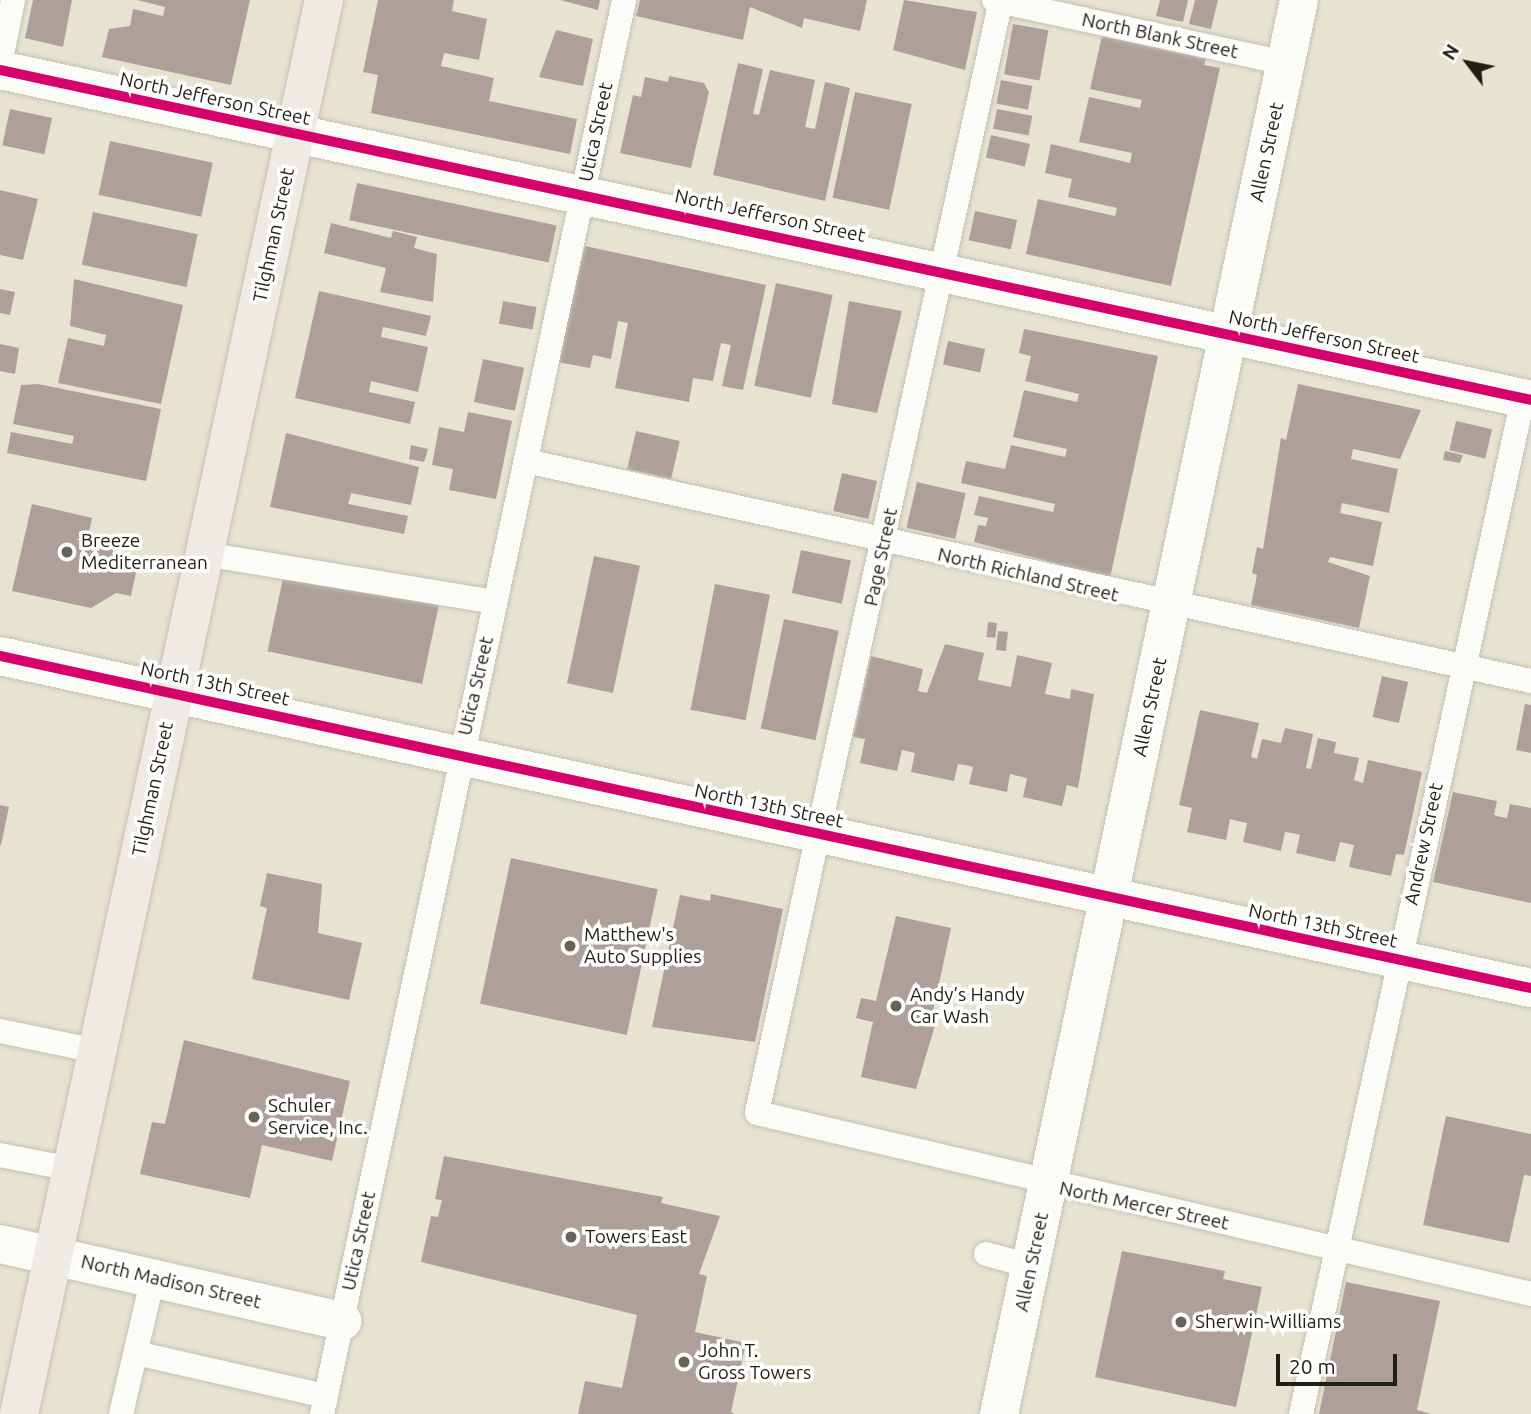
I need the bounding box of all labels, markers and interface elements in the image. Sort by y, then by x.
street label: North Blank Street [1080,8,1240,64]
north arrow [1433,28,1503,98]
text: N [1437,40,1463,64]
street label: North Jefferson Street [118,68,312,130]
street label: Utica Street [574,80,618,184]
street label: Allen Street [1245,100,1289,204]
street label: Tilghman Street [249,166,299,304]
street label: North Jefferson Street [673,185,867,247]
street label: North Jefferson Street [1227,306,1421,368]
street label: Page Street [859,506,903,608]
place label: Breeze Mediterranean [81,530,208,574]
street label: North Richland Street [935,543,1121,607]
marker: Breeze Mediterranean [59,544,75,560]
street label: Utica Street [454,634,498,738]
street label: Allen Street [1128,655,1172,759]
street label: North 13th Street [138,657,292,711]
street label: Tilghman Street [128,720,178,858]
street label: North 13th Street [692,779,846,833]
street label: Andrew Street [1400,781,1448,907]
street label: North 13th Street [1246,899,1400,953]
place label: Matthew's Auto Supplies [584,924,701,968]
marker: Matthew's Auto Supplies [562,938,578,954]
place label: Andy’s Handy Car Wash [910,984,1025,1028]
marker: Andy’s Handy Car Wash [888,998,904,1014]
place label: Schuler Service, Inc. [268,1095,368,1139]
marker: Schuler Service, Inc. [246,1109,262,1125]
street label: North Mercer Street [1057,1177,1231,1235]
street label: Utica Street [337,1189,381,1293]
street label: Allen Street [1010,1210,1054,1314]
place label: Towers East [585,1226,687,1248]
marker: Towers East [563,1229,579,1245]
street label: North Madison Street [79,1250,263,1314]
place label: Sherwin-Williams [1195,1311,1341,1333]
marker: Sherwin-Williams [1173,1314,1189,1330]
place label: John T. Gross Towers [698,1340,811,1384]
scale bar [1279,1340,1400,1384]
marker: John T. Gross Towers [676,1354,692,1370]
text: 20 m [1289,1354,1336,1378]

